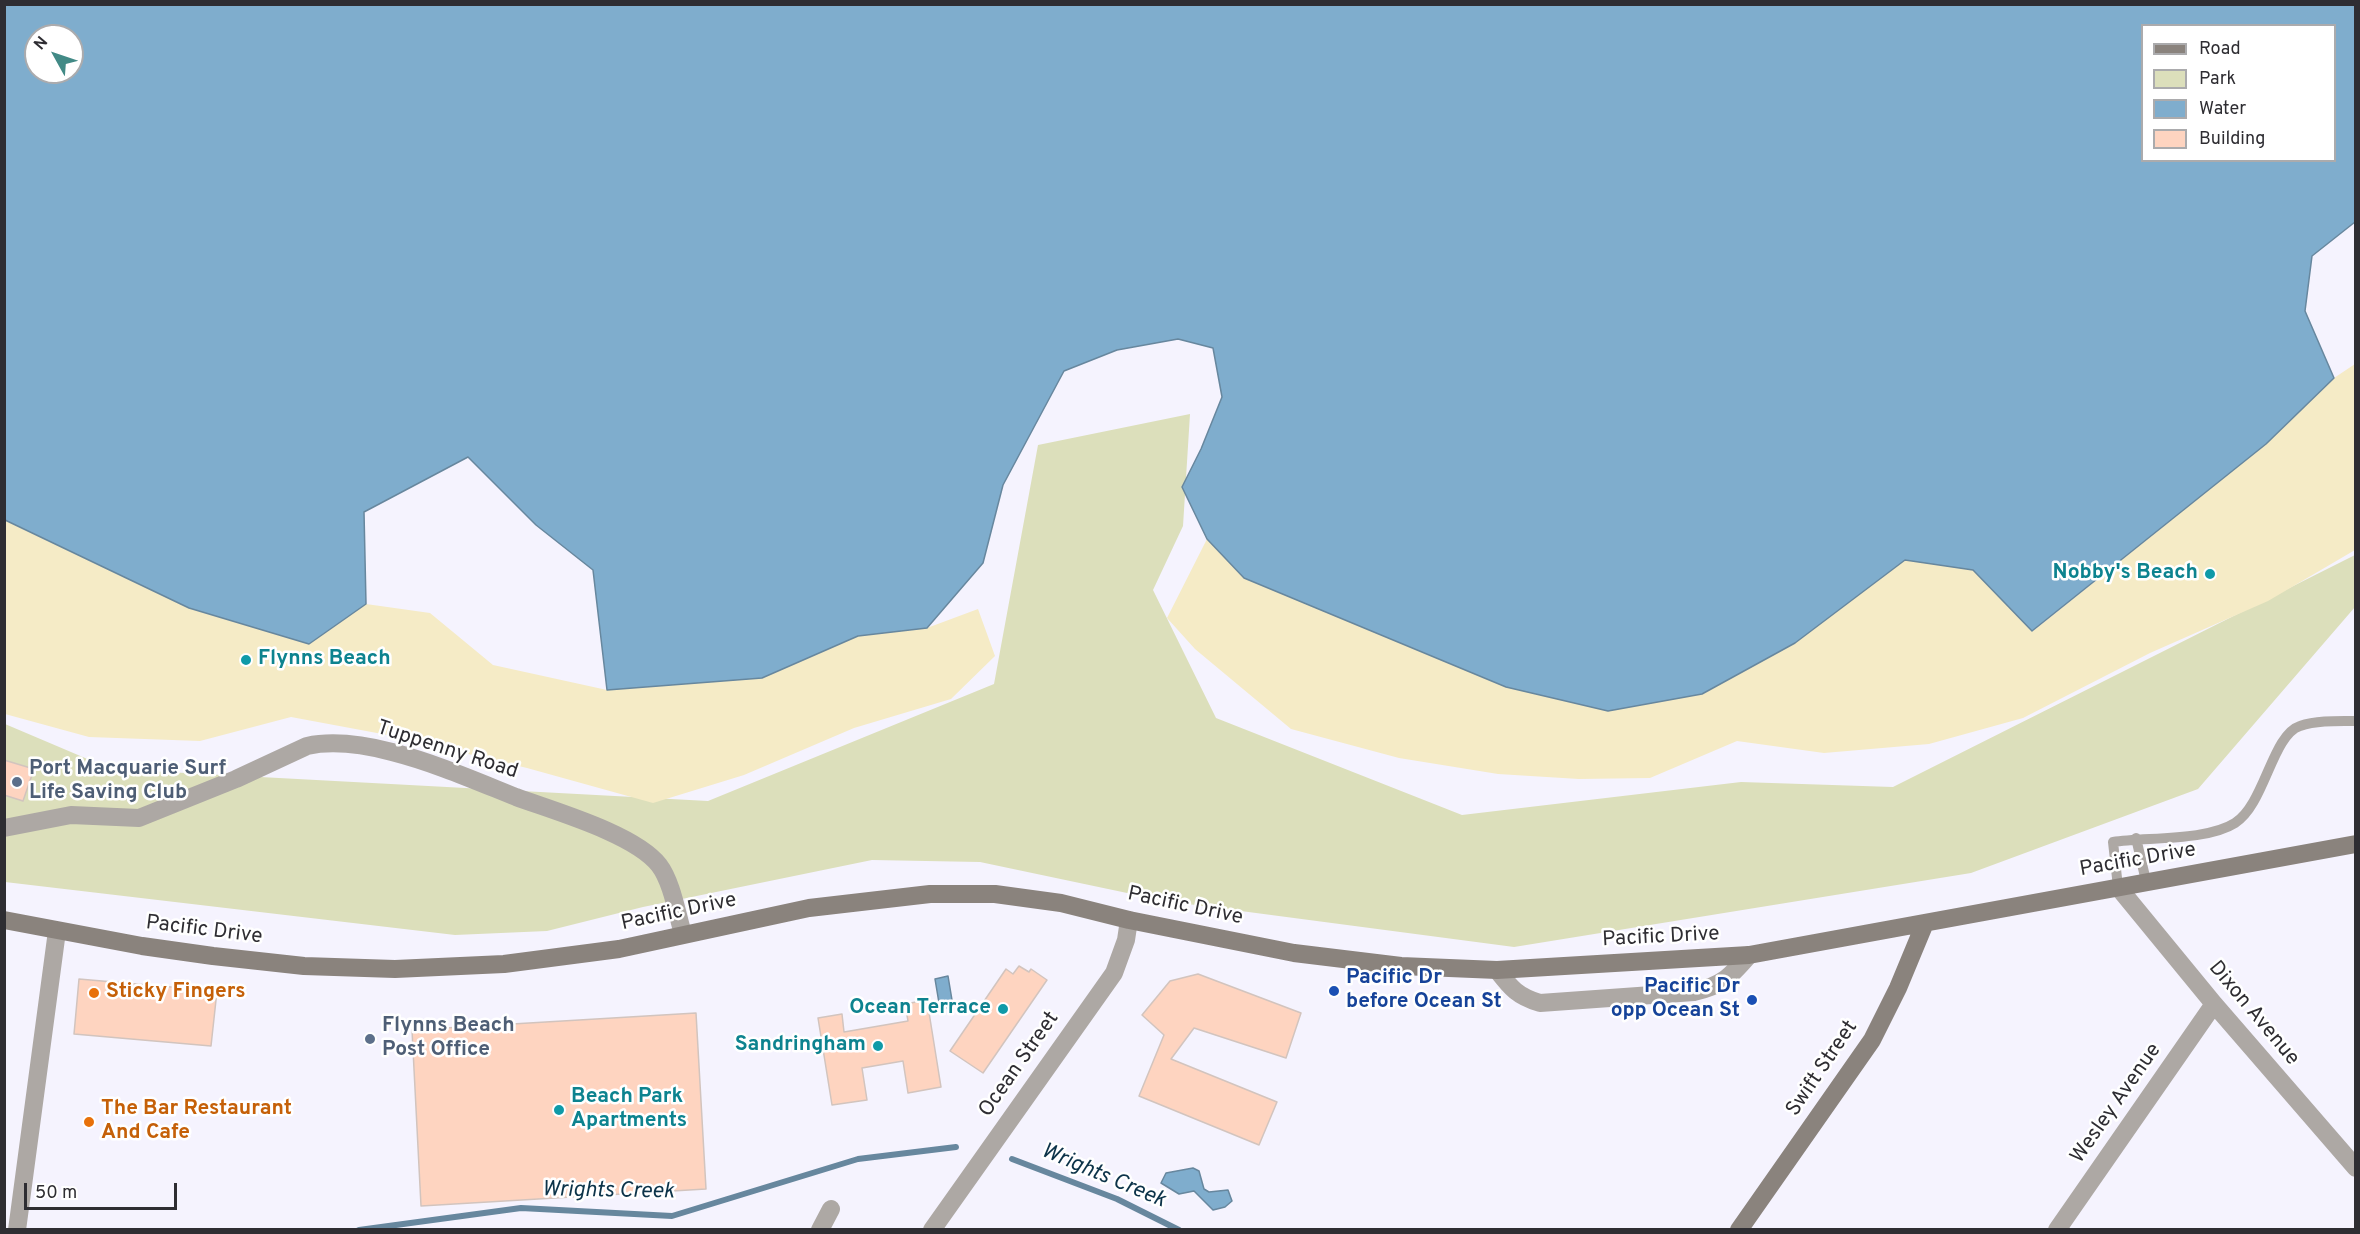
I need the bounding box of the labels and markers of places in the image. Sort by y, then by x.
place label: Nobby's Beach [2053,561,2198,587]
marker: Nobby's Beach [2203,567,2217,581]
place label: Flynns Beach [258,647,391,673]
marker: Flynns Beach [239,653,253,667]
place label: Port Macquarie Surf Life Saving Club [29,757,226,807]
marker: Port Macquarie Surf Life Saving Club [10,775,24,789]
place label: Pacific Dr before Ocean St [1346,966,1502,1016]
place label: Pacific Dr opp Ocean St [1611,975,1740,1025]
place label: Sticky Fingers [106,980,246,1006]
marker: Pacific Dr before Ocean St [1327,984,1341,998]
marker: Sticky Fingers [87,986,101,1000]
marker: Pacific Dr opp Ocean St [1745,993,1759,1007]
place label: Ocean Terrace [849,996,991,1022]
marker: Ocean Terrace [996,1002,1010,1016]
place label: Flynns Beach Post Office [382,1014,515,1064]
marker: Flynns Beach Post Office [363,1032,377,1046]
place label: Sandringham [735,1033,866,1059]
marker: Sandringham [871,1039,885,1053]
place label: Beach Park Apartments [571,1085,687,1135]
place label: The Bar Restaurant And Cafe [101,1097,292,1147]
marker: Beach Park Apartments [552,1103,566,1117]
marker: The Bar Restaurant And Cafe [82,1115,96,1129]

